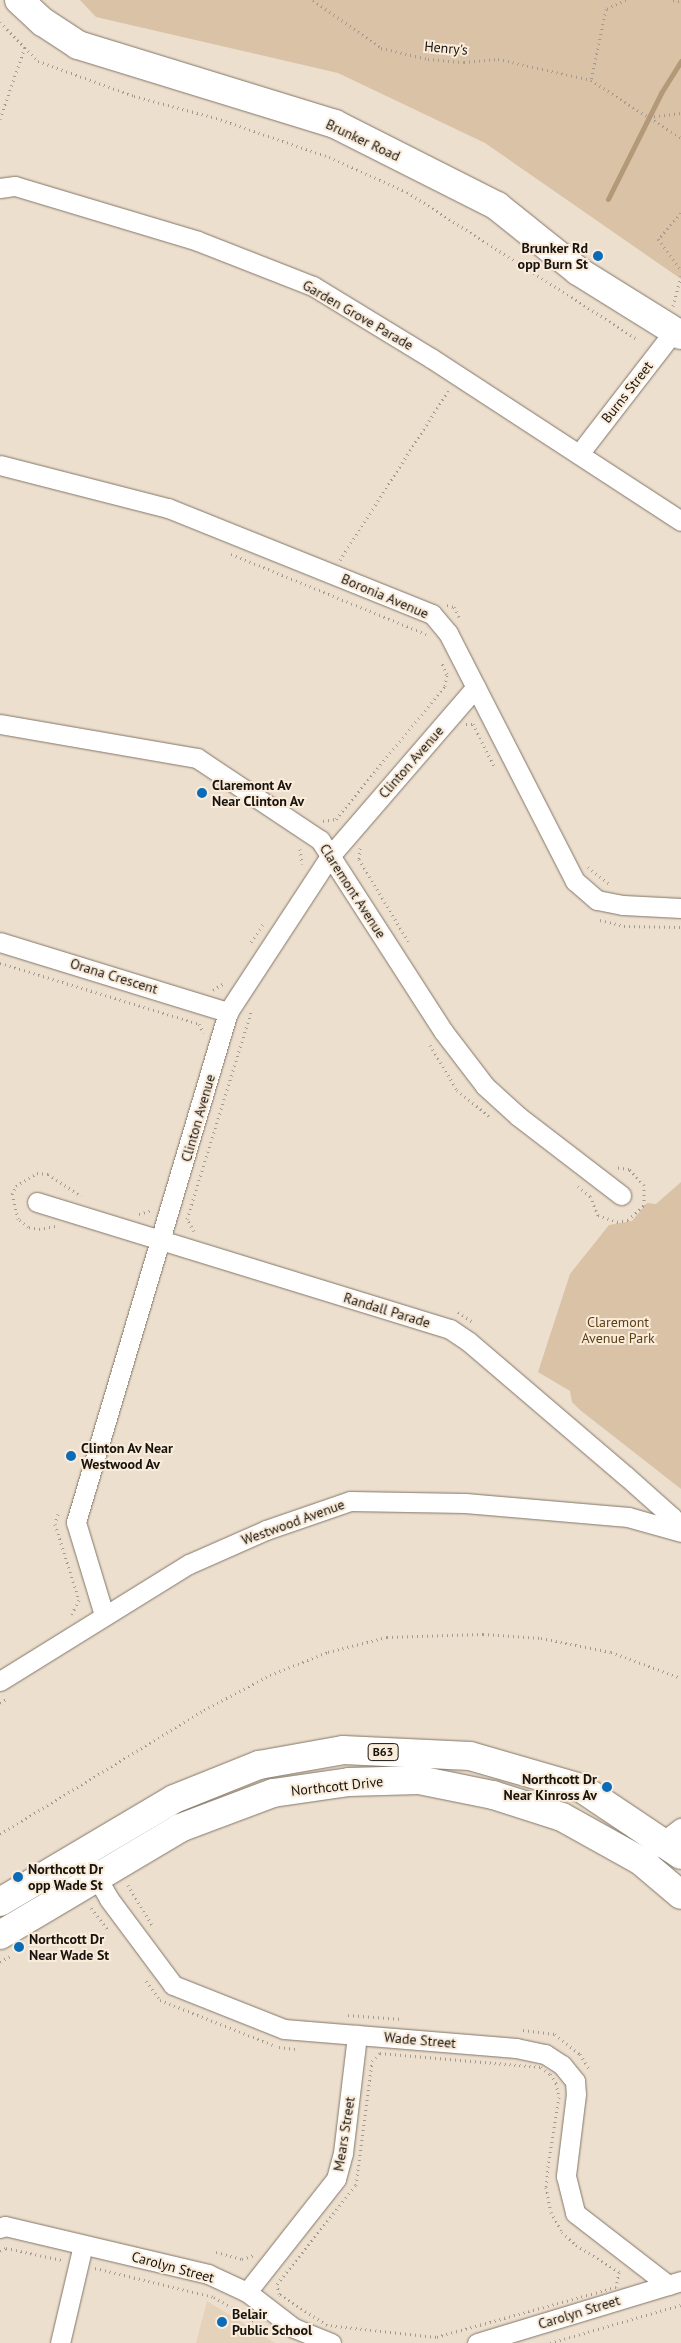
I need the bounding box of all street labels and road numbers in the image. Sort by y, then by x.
street label: Henry's [424,38,468,58]
street label: Brunker Road [323,115,403,165]
street label: Garden Grove Parade [300,276,416,354]
street label: Burns Street [598,358,656,426]
street label: Boronia Avenue [339,570,431,622]
street label: Clinton Avenue [375,722,447,802]
street label: Claremont Avenue [316,840,390,942]
street label: Orana Crescent [68,955,160,997]
street label: Clinton Avenue [177,1072,219,1164]
street label: Randall Parade [342,1289,432,1331]
street label: Westwood Avenue [239,1495,347,1549]
road number: B63 [367,1742,399,1761]
street label: Northcott Drive [290,1773,384,1799]
street label: Wade Street [383,2028,457,2052]
street label: Mears Street [330,2096,358,2172]
street label: Carolyn Street [130,2248,216,2286]
street label: Carolyn Street [536,2292,622,2332]

